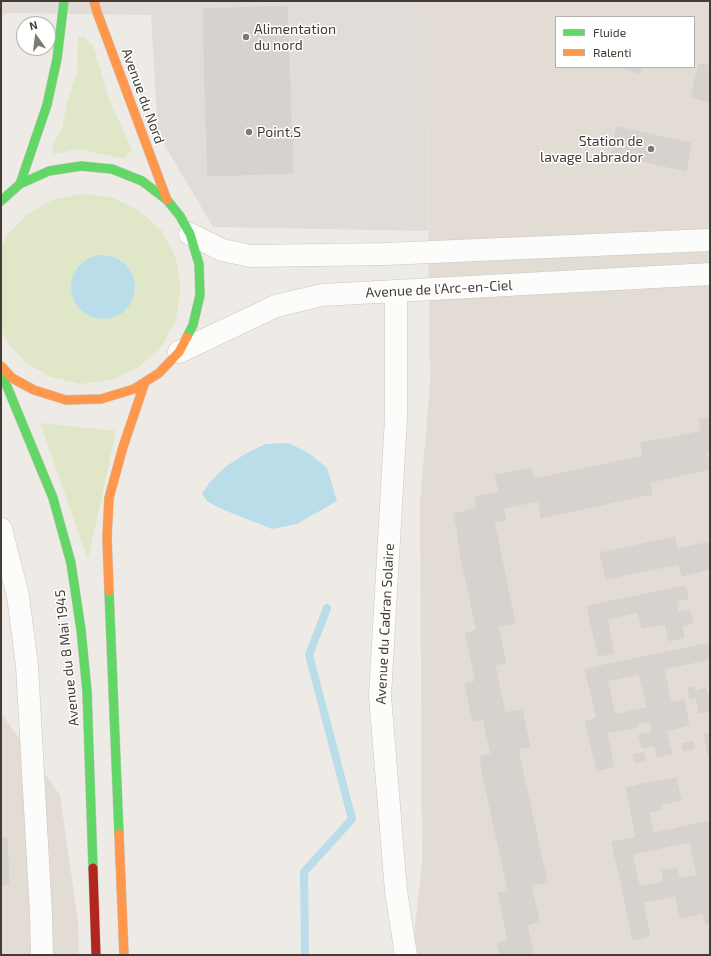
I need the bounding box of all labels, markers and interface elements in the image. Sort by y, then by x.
north arrow [16,16,56,56]
legend [555,16,695,68]
text: N [28,18,39,32]
place label: Alimentation du nord [254,21,336,54]
text: Fluide [593,25,626,39]
marker: Alimentation du nord [241,32,251,42]
text: Ralenti [593,45,632,59]
street label: Avenue du Nord [118,46,168,146]
place label: Point.S [257,124,301,140]
marker: Point.S [244,127,254,137]
place label: Station de lavage Labrador [540,133,643,166]
marker: Station de lavage Labrador [646,144,656,154]
street label: Avenue de l'Arc-en-Ciel [365,277,513,301]
street label: Avenue du Cadran Solaire [372,543,398,705]
street label: Avenue du 8 Mai 1945 [51,589,83,727]

